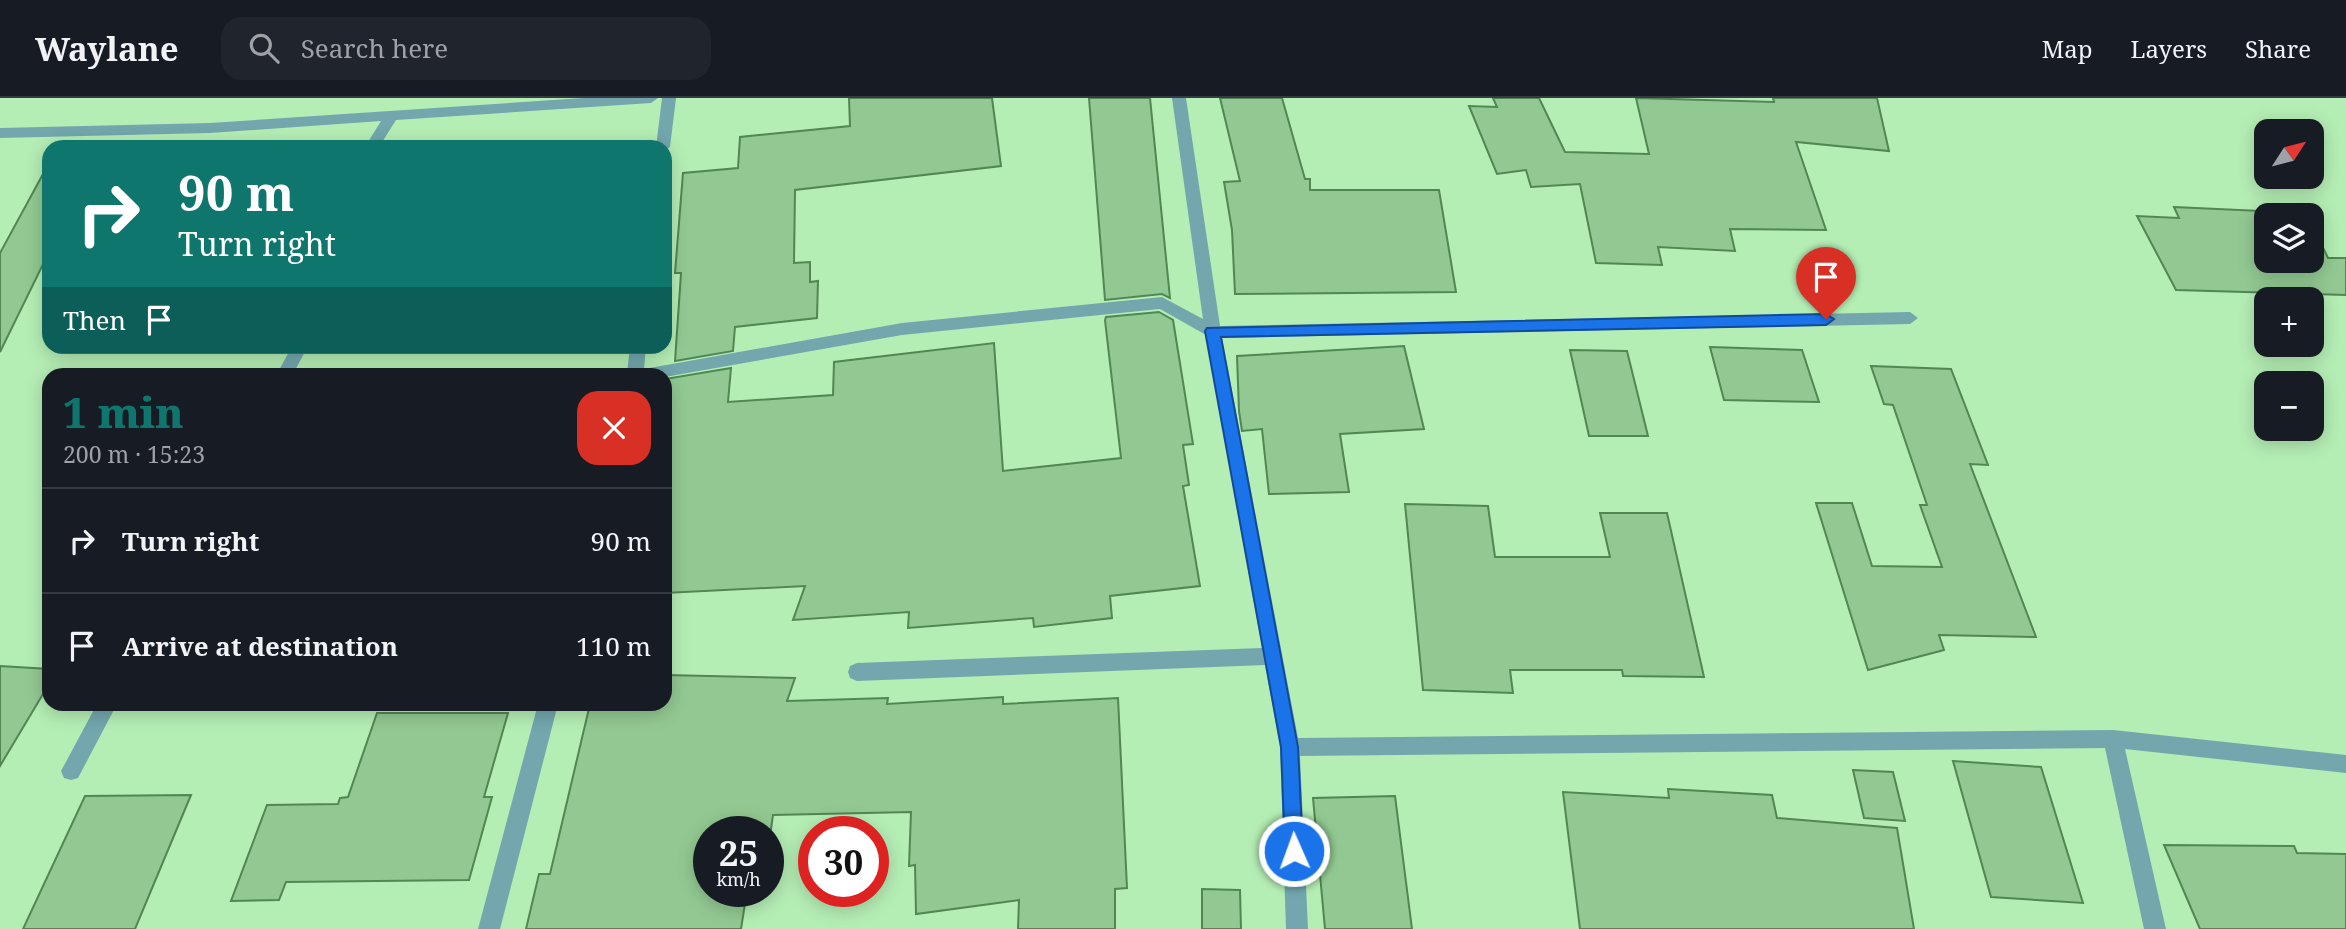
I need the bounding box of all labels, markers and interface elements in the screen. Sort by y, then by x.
search box [221,17,711,80]
text: Waylane [35,26,179,71]
icon: search [245,29,283,67]
text: Search here [301,30,448,66]
text: Map [2042,32,2093,65]
text: Layers [2131,32,2207,65]
text: Share [2245,32,2311,65]
north arrow [2254,119,2324,189]
map controls [2254,119,2324,441]
text: 90 m [178,159,294,225]
icon: right [63,168,154,259]
button: layers [2254,203,2324,273]
text: Turn right [178,222,336,265]
pin [1796,247,1856,319]
icon: arrive [1807,258,1845,296]
button: + [2254,287,2324,357]
icon: arrive [140,301,178,339]
text: Then [63,302,126,338]
button: − [2254,371,2324,441]
text: 1 min [63,383,184,440]
button: close [577,391,651,465]
text: 200 m · 15:23 [63,438,205,470]
icon: right [63,522,101,560]
text: Turn right [122,523,259,559]
text: 90 m [591,523,651,559]
icon: arrive [63,627,101,665]
text: Arrive at destination [122,628,398,664]
text: 110 m [576,628,651,664]
position arrow [1257,814,1331,888]
speed limit sign: 30 [798,816,889,907]
text: 25 [719,829,758,876]
text: km/h [716,867,761,891]

